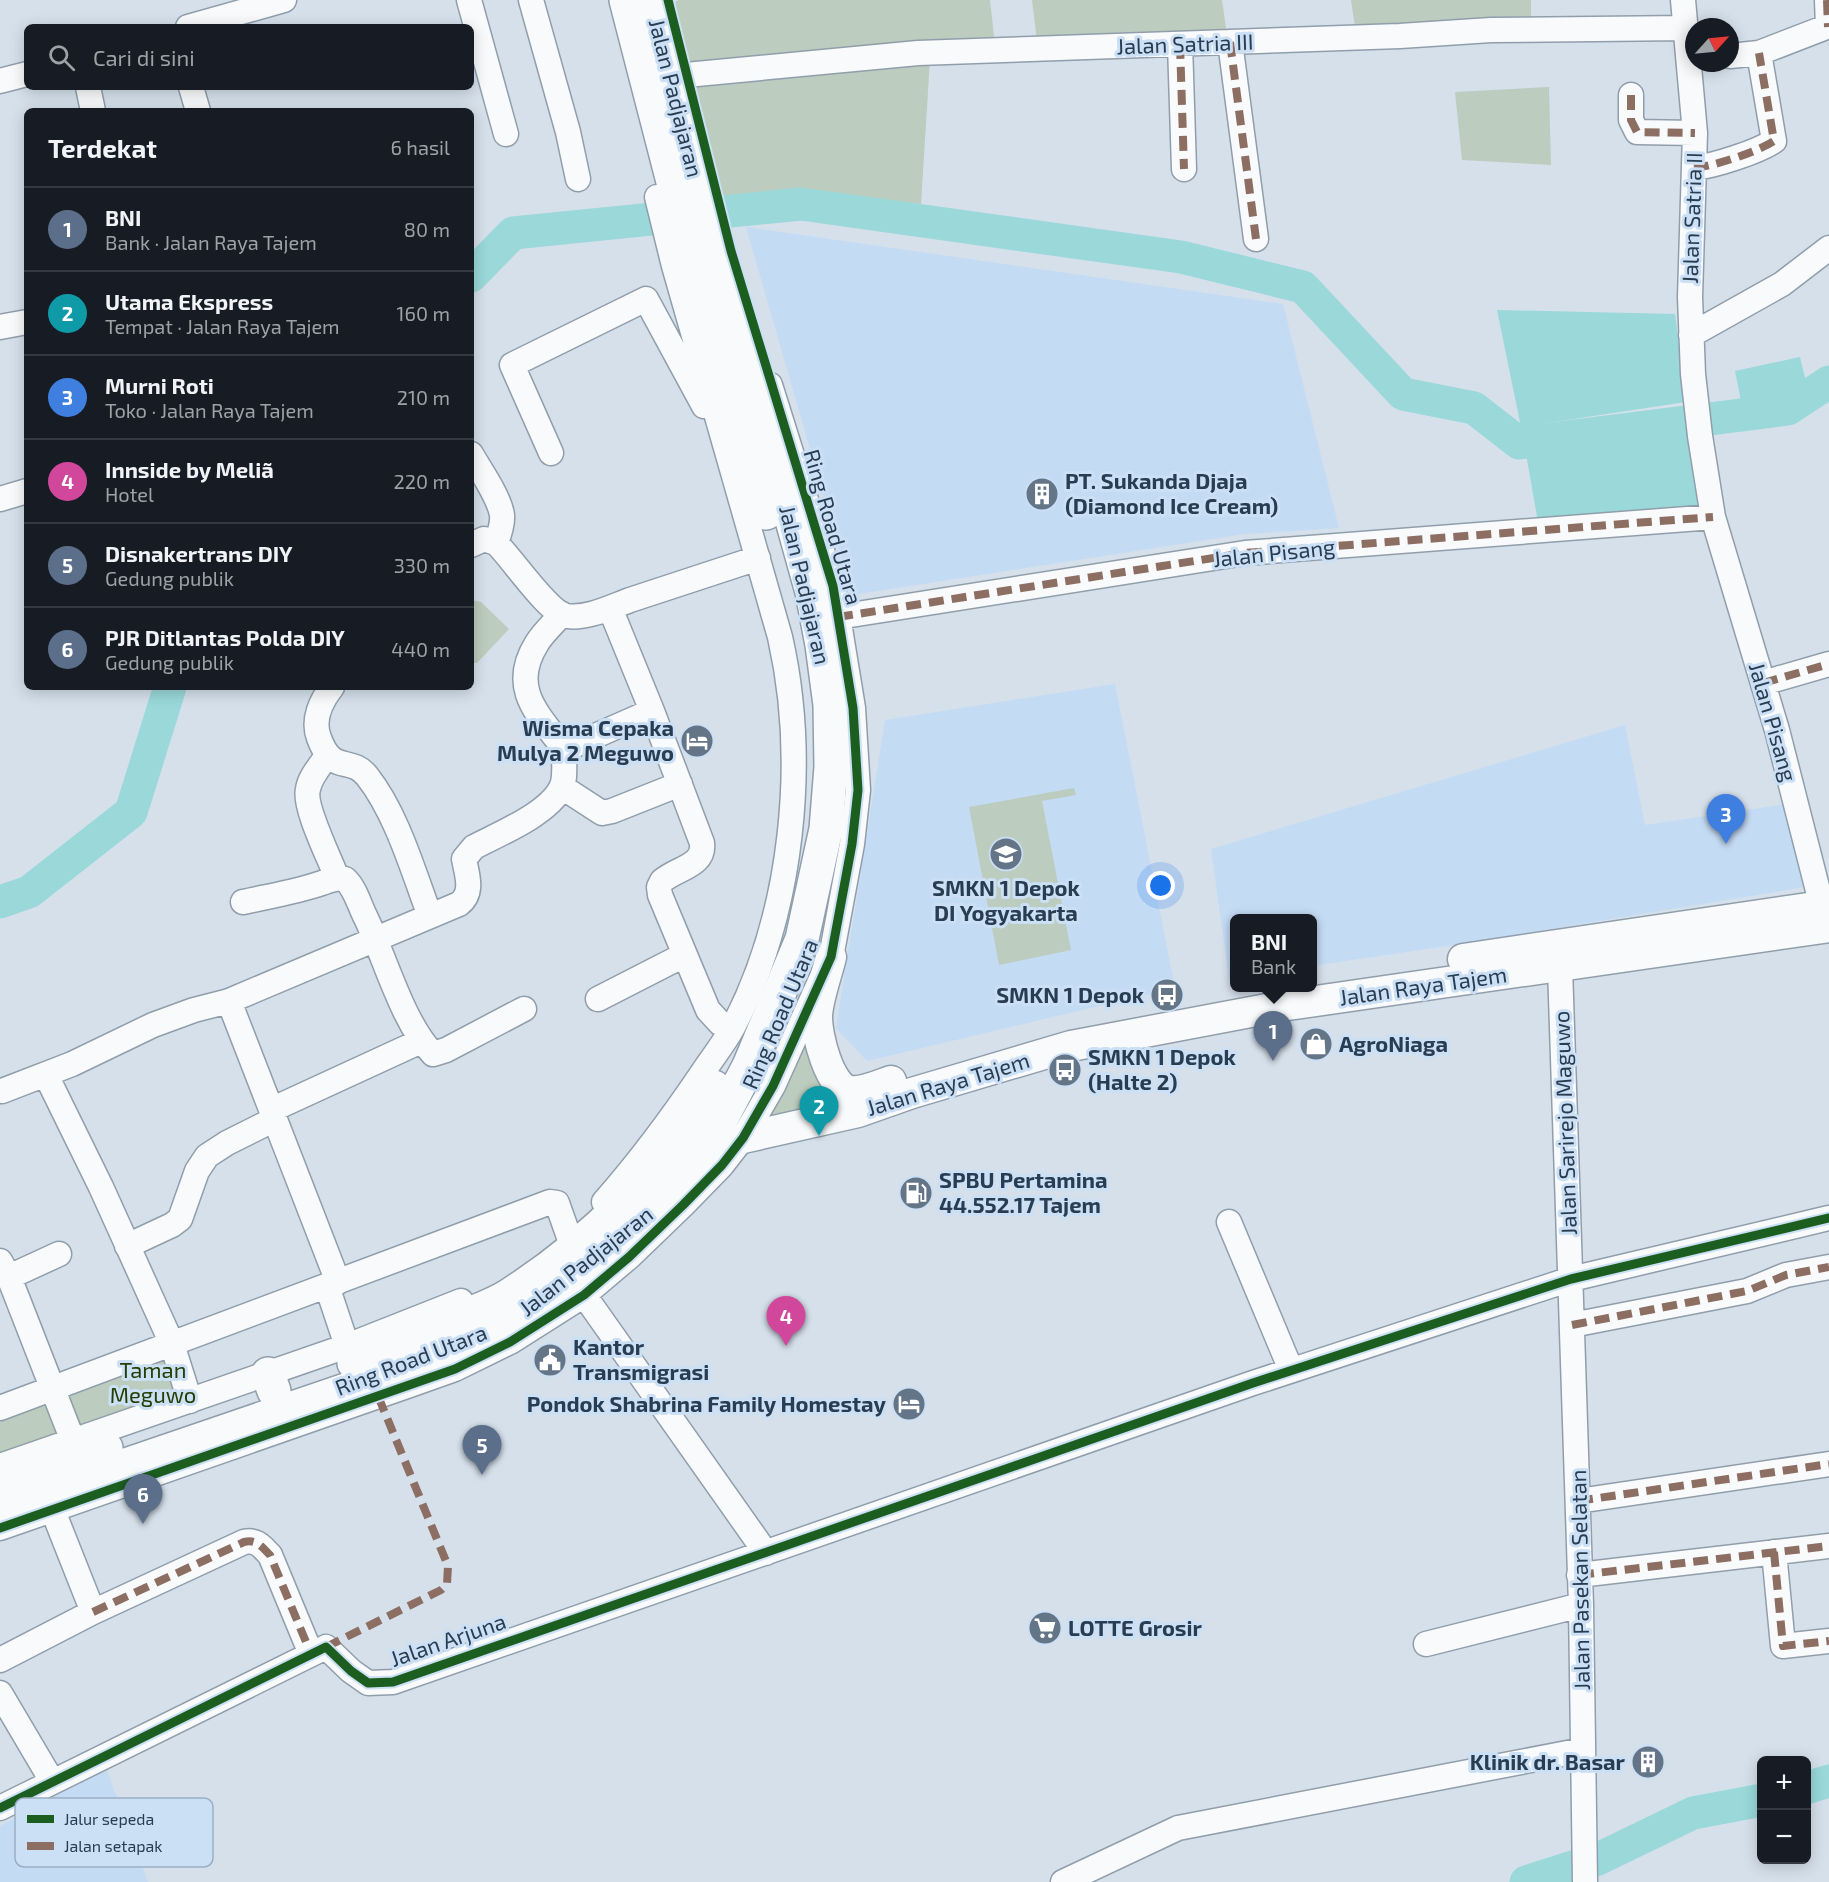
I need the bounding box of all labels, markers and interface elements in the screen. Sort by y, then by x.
street label: Jalan Padjajaran [644,16,709,180]
north arrow [1685,18,1739,72]
search box [24,24,474,90]
street label: Jalan Satria III [1116,28,1254,58]
icon: search [45,41,78,74]
text: Cari di sini [93,44,195,70]
text: Terdekat [48,132,157,163]
text: 6 hasil [390,135,450,159]
street label: Jalan Satria II [1676,152,1706,284]
text: BNI [105,204,141,230]
text: 1 [63,217,72,241]
text: 80 m [404,217,450,241]
text: Bank · Jalan Raya Tajem [105,230,317,254]
text: Utama Ekspress [105,288,273,314]
text: 2 [62,301,73,325]
text: 160 m [397,301,450,325]
text: Tempat · Jalan Raya Tajem [105,314,340,338]
text: Murni Roti [105,372,214,398]
text: 3 [62,385,73,409]
text: 210 m [397,385,450,409]
text: Toko · Jalan Raya Tajem [105,398,314,422]
street label: Ring Road Utara [799,446,869,608]
text: Innside by Meliã [105,456,274,482]
place label: PT. Sukanda Djaja (Diamond Ice Cream) [1065,467,1278,518]
text: 4 [61,469,74,493]
text: 220 m [393,469,450,493]
building icon: PT. Sukanda Djaja (Diamond Ice Cream) [1024,476,1060,512]
text: Hotel [105,482,154,506]
street label: Jalan Padjajaran [774,503,837,667]
street label: Jalan Pisang [1212,533,1336,571]
text: Disnakertrans DIY [105,540,293,566]
text: 5 [62,553,73,577]
text: 330 m [394,553,450,577]
text: Gedung publik [105,566,234,590]
text: PJR Ditlantas Polda DIY [105,624,345,650]
text: 6 [62,637,73,661]
text: 440 m [391,637,450,661]
text: Gedung publik [105,650,234,674]
street label: Jalan Pisang [1745,659,1803,784]
place label: Wisma Cepaka Mulya 2 Meguwo [497,714,674,766]
hotel icon: Wisma Cepaka Mulya 2 Meguwo [679,723,715,759]
pin: 3 [1706,794,1746,844]
school or university icon: SMKN 1 Depok DI Yogyakarta [988,836,1024,872]
your location [1146,871,1175,900]
place label: SMKN 1 Depok DI Yogyakarta [932,874,1081,926]
popup [1230,914,1317,992]
text: BNI [1251,928,1287,954]
street label: Ring Road Utara [736,935,822,1093]
text: Bank [1251,954,1296,978]
street label: Jalan Raya Tajem [1337,960,1508,1011]
bus stop icon: SMKN 1 Depok [1149,977,1185,1013]
place label: SMKN 1 Depok [996,981,1145,1007]
street label: Jalan Sarirejo Maguwo [1547,1010,1582,1236]
pin: 1 [1254,1012,1292,1061]
shop icon: AgroNiaga [1298,1026,1334,1062]
place label: AgroNiaga [1339,1030,1448,1056]
place label: SMKN 1 Depok (Halte 2) [1088,1043,1236,1094]
street label: Jalan Raya Tajem [863,1046,1033,1121]
bus stop icon: SMKN 1 Depok (Halte 2) [1047,1052,1083,1088]
pin: 2 [800,1086,838,1136]
place label: SPBU Pertamina 44.552.17 Tajem [939,1166,1108,1217]
fuel station icon: SPBU Pertamina 44.552.17 Tajem [898,1175,934,1211]
street label: Jalan Padjajaran [513,1200,658,1321]
pin: 4 [766,1296,806,1346]
street label: Ring Road Utara [331,1318,490,1400]
place label: Kantor Transmigrasi [573,1333,709,1384]
public building icon: Kantor Transmigrasi [532,1342,568,1378]
park label: Taman Meguwo [110,1356,196,1407]
hotel icon: Pondok Shabrina Family Homestay [891,1386,927,1422]
place label: Pondok Shabrina Family Homestay [527,1390,887,1417]
pin: 5 [462,1426,502,1475]
street label: Jalan Pasekan Selatan [1564,1469,1594,1691]
pin: 6 [124,1474,162,1524]
street label: Jalan Arjuna [386,1607,509,1672]
supermarket icon: LOTTE Grosir [1027,1610,1063,1646]
place label: LOTTE Grosir [1068,1614,1203,1640]
building icon: Klinik dr. Basar [1630,1744,1666,1780]
place label: Klinik dr. Basar [1470,1748,1626,1774]
map controls [1757,1756,1811,1864]
button: + [1757,1756,1811,1810]
legend [15,1798,213,1867]
text: Jalur sepeda [64,1809,154,1828]
button: − [1757,1810,1811,1864]
text: Jalan setapak [64,1836,162,1855]

